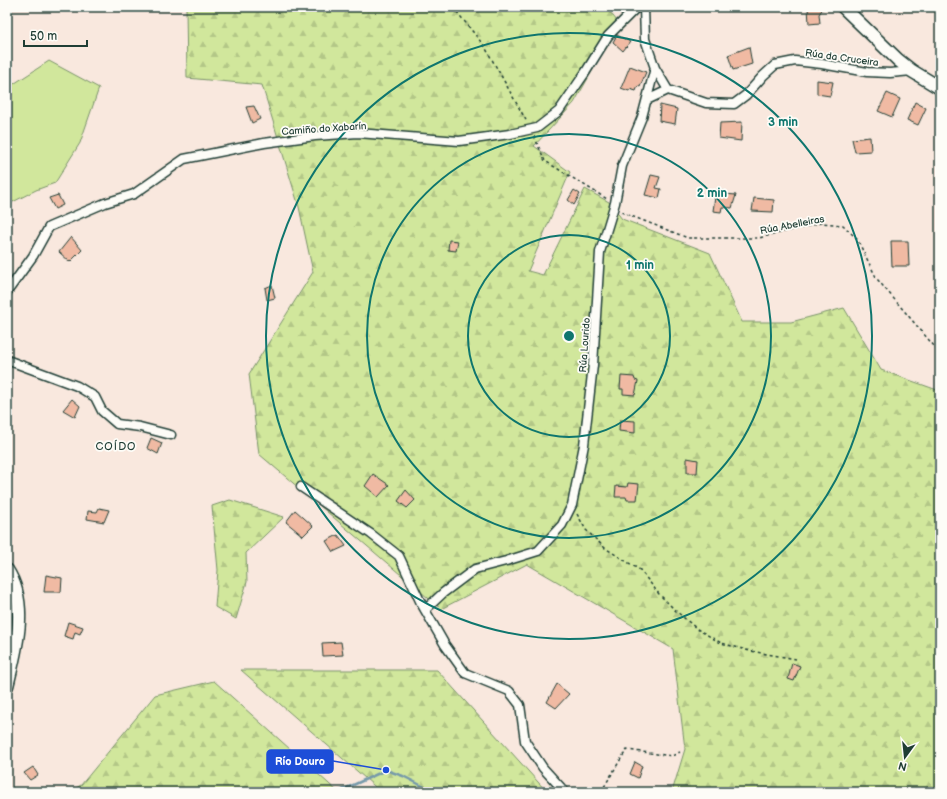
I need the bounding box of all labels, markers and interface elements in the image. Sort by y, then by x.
scale bar [24,22,87,48]
text: 50 m [30,29,57,44]
street label: Rúa da Cruceira [804,47,880,69]
text: 3 min [768,115,798,130]
street label: Camiño do Xabarín [281,120,367,138]
text: 2 min [697,186,727,201]
street label: Rúa Abelleiras [759,213,825,237]
text: 1 min [626,258,654,273]
street label: Rúa Lourido [577,317,593,373]
centre of rings [562,329,576,343]
district label: COÍDO [96,439,136,453]
north arrow [885,737,925,777]
callout: Río Douro [267,750,333,773]
text: Río Douro [275,755,325,768]
text: N [897,759,908,774]

